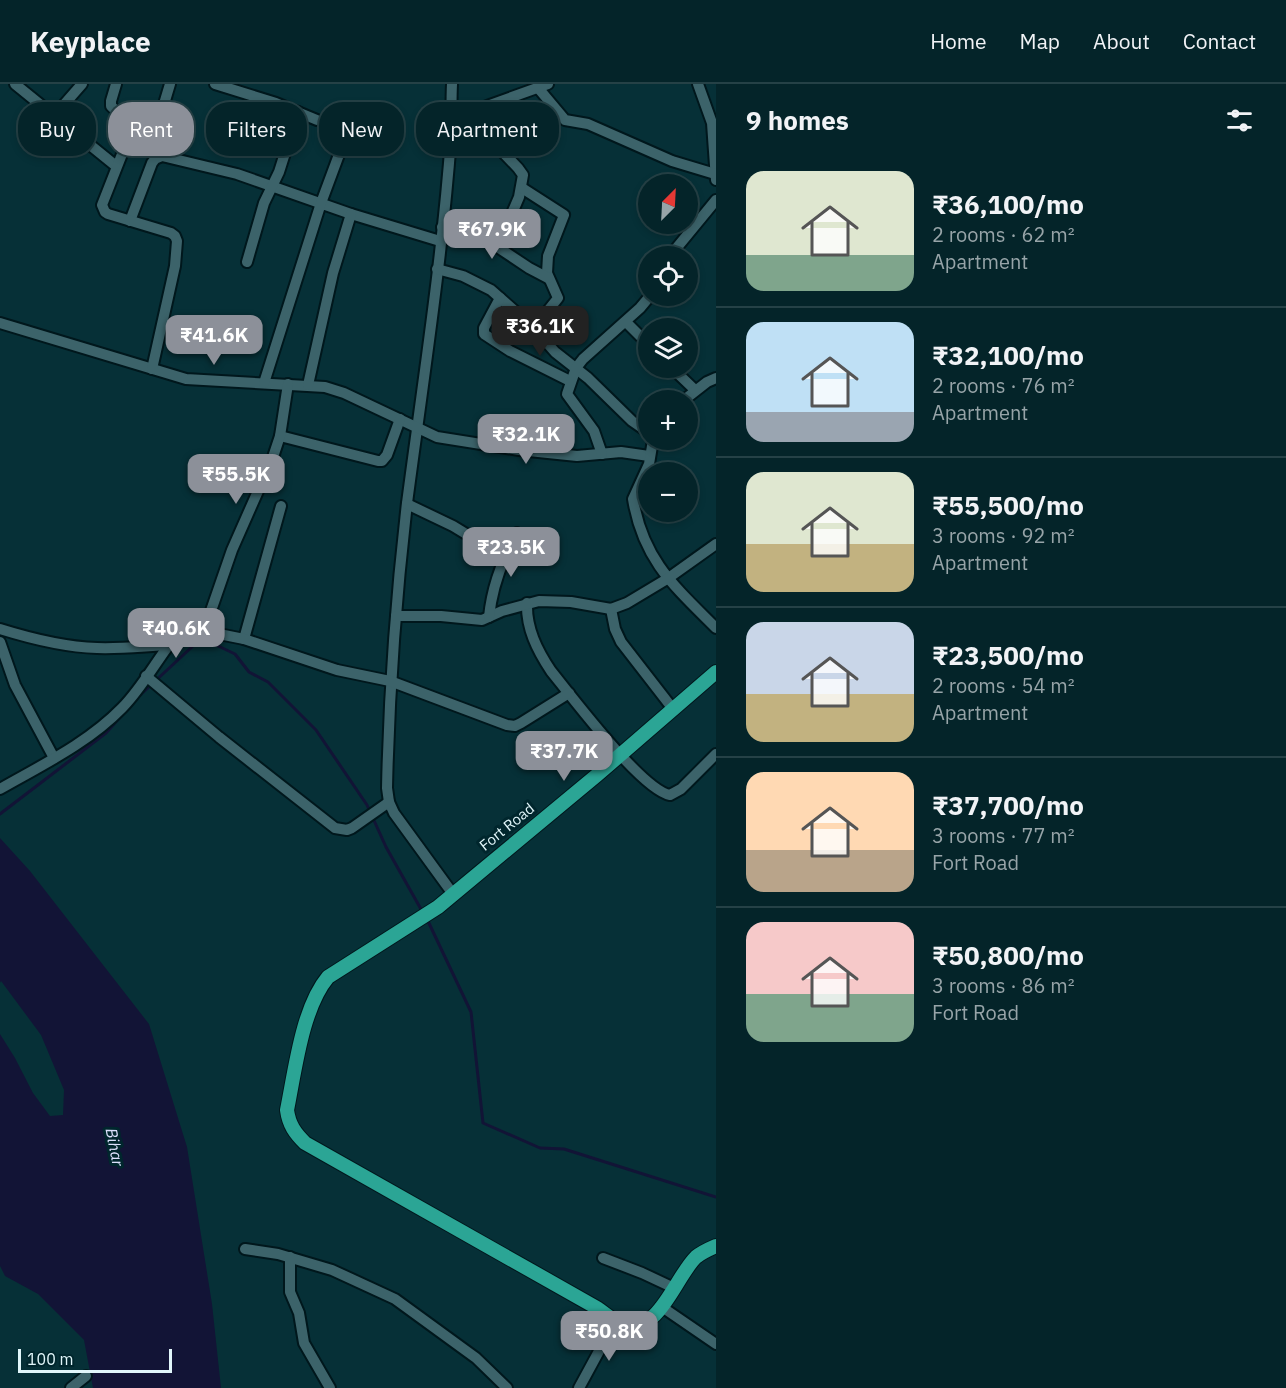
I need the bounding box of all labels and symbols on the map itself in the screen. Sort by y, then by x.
north arrow [638,174,698,234]
pin: ₹67.9K [443,209,541,260]
pin: ₹36.1K [491,306,589,357]
pin: ₹41.6K [165,315,263,366]
pin: ₹32.1K [477,414,575,465]
pin: ₹55.5K [187,454,285,505]
pin: ₹23.5K [462,527,560,578]
pin: ₹40.6K [127,608,225,659]
pin: ₹37.7K [515,731,613,782]
street label: Fort Road [475,799,538,855]
water label: Bihar [102,1126,129,1169]
pin: ₹50.8K [560,1311,658,1362]
scale bar [18,1346,172,1374]

